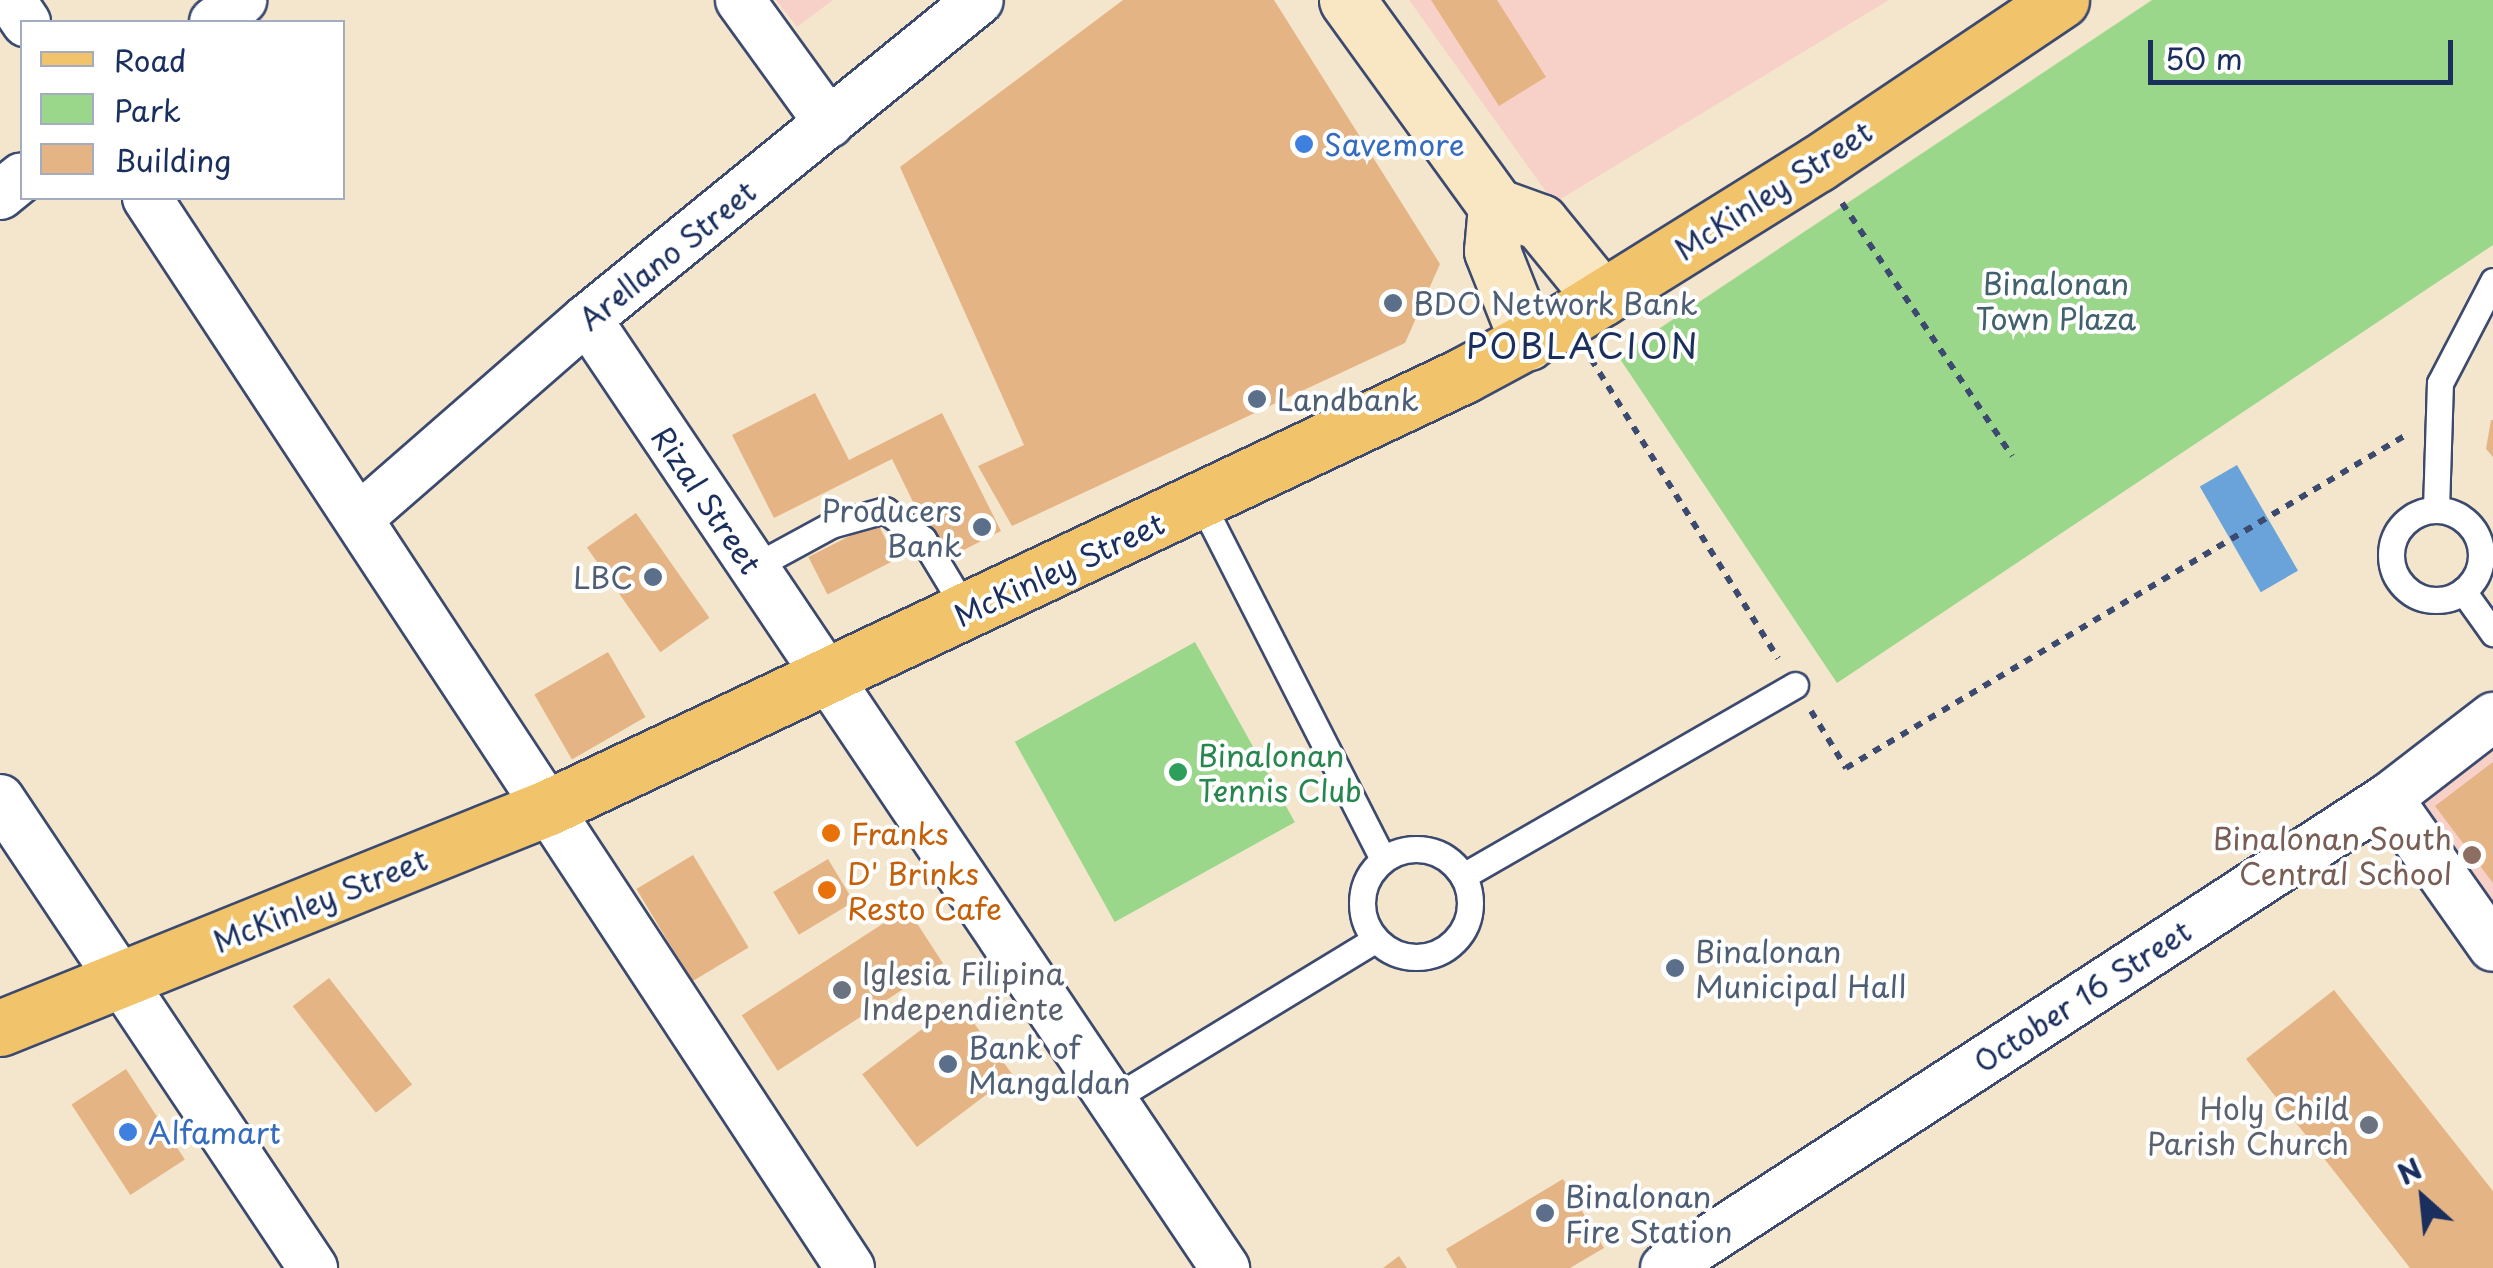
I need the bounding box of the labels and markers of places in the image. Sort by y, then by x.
place label: Savemore [1324,126,1465,162]
marker: Savemore [1293,133,1315,155]
place label: BDO Network Bank [1413,285,1700,321]
marker: BDO Network Bank [1382,292,1404,314]
place label: Landbank [1277,381,1419,417]
marker: Landbank [1246,388,1268,410]
place label: Producers Bank [822,492,962,562]
marker: Producers Bank [971,516,993,538]
place label: LBC [573,559,633,595]
marker: LBC [642,566,664,588]
place label: Binalonan Tennis Club [1198,737,1361,808]
marker: Binalonan Tennis Club [1167,761,1189,783]
place label: Franks [851,815,949,851]
place label: Binalonan South Central School [2213,820,2452,890]
marker: Franks [820,822,842,844]
marker: Binalonan South Central School [2461,844,2483,866]
place label: D' Brinks Resto Cafe [847,855,1004,926]
marker: D' Brinks Resto Cafe [816,879,838,901]
place label: Binalonan Municipal Hall [1695,933,1907,1004]
place label: Iglesia Filipina Independiente [862,955,1065,1026]
marker: Binalonan Municipal Hall [1664,957,1686,979]
marker: Iglesia Filipina Independiente [831,979,853,1001]
place label: Bank of Mangaldan [968,1029,1131,1100]
marker: Bank of Mangaldan [937,1053,959,1075]
place label: Holy Child Parish Church [2147,1090,2349,1160]
place label: Alfamart [148,1114,281,1150]
marker: Holy Child Parish Church [2358,1114,2380,1136]
marker: Alfamart [117,1121,139,1143]
place label: Binalonan Fire Station [1565,1178,1733,1248]
marker: Binalonan Fire Station [1534,1202,1556,1224]

